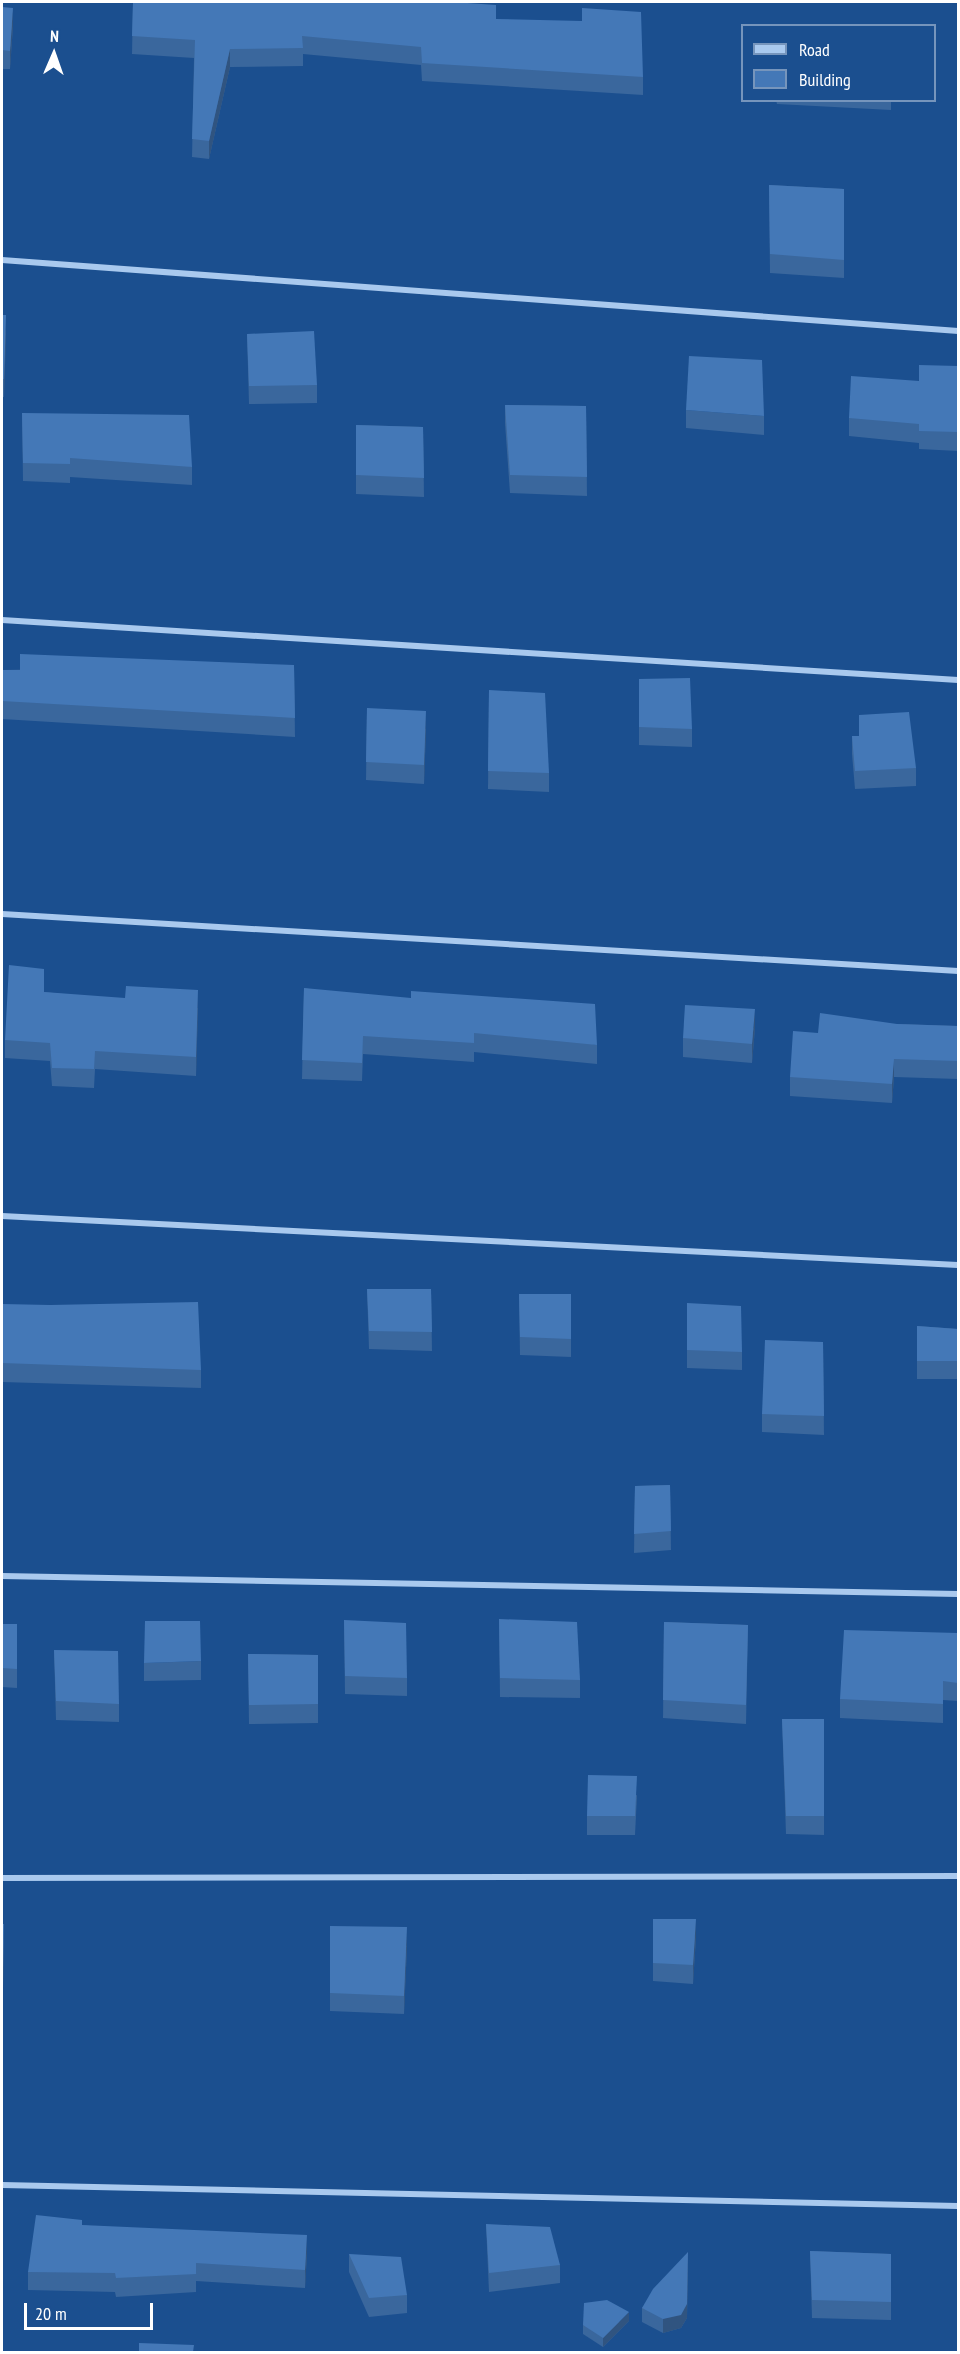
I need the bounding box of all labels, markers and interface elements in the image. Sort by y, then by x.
north arrow [24,24,84,84]
legend [741,24,936,102]
text: N [50,26,59,46]
text: Road [799,38,830,61]
text: Building [799,68,851,91]
scale bar [27,2291,156,2329]
text: 20 m [35,2302,67,2325]

